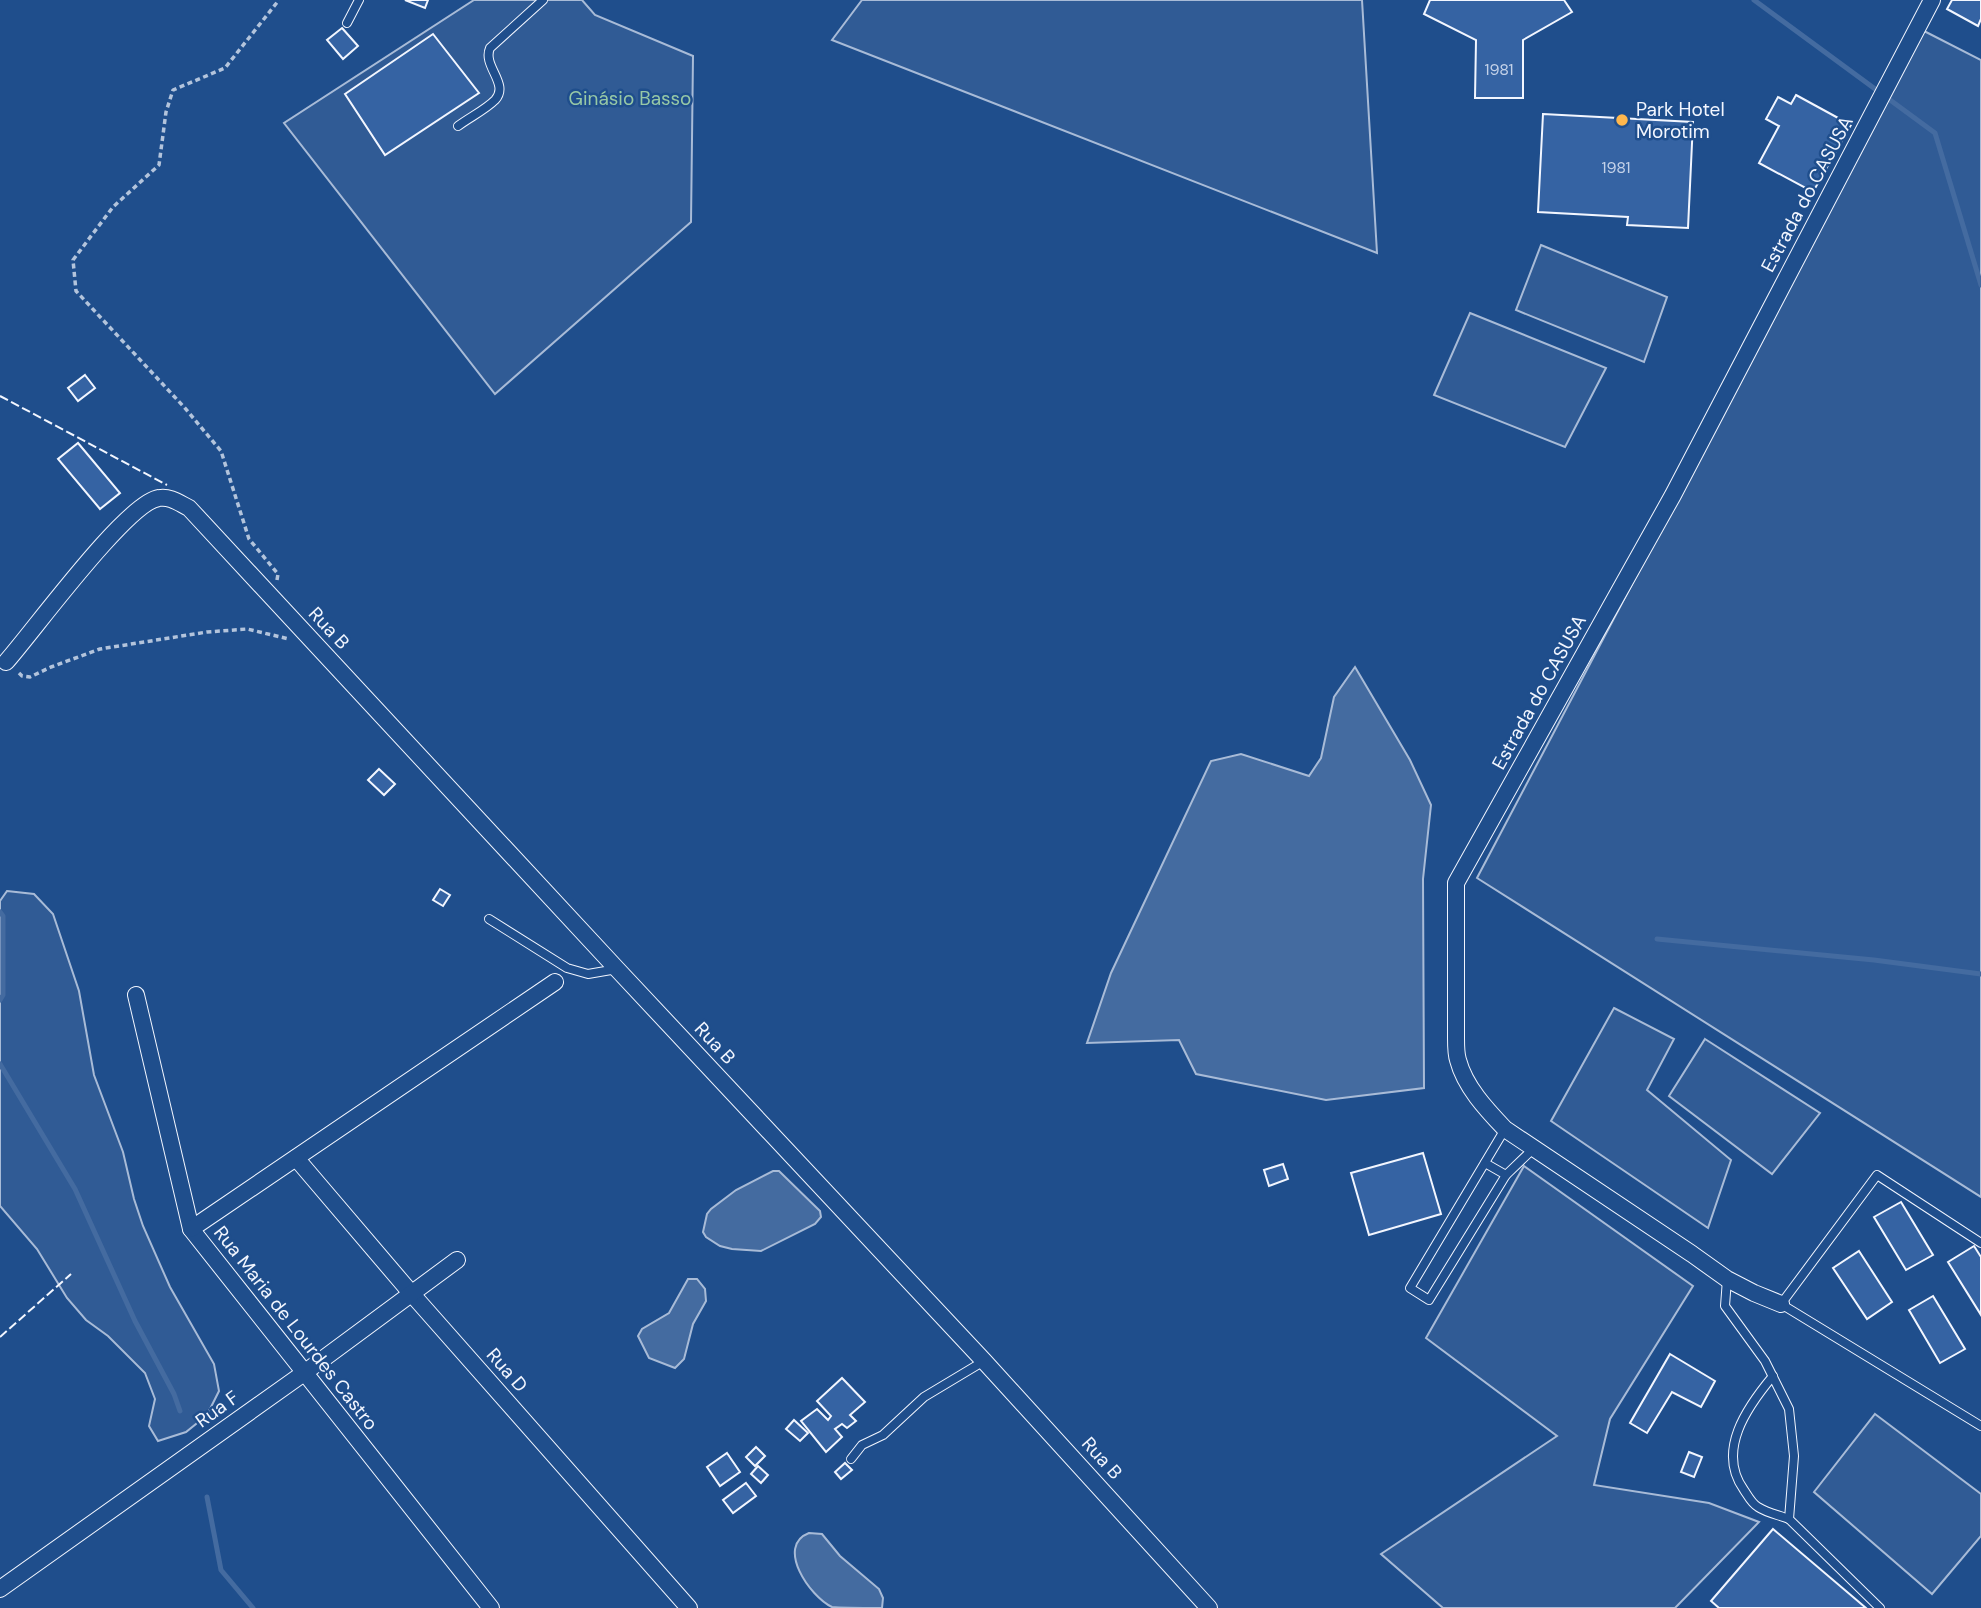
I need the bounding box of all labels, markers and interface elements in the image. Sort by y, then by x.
house number: 1981 [1484,59,1514,80]
park label: Ginásio Basso [569,86,691,111]
place label: Park Hotel Morotim [1636,97,1725,144]
street label: Estrada do CASUSA [1755,111,1859,276]
marker: Park Hotel Morotim [1614,112,1630,128]
house number: 1981 [1601,157,1631,178]
street label: Rua B [303,602,355,654]
street label: Estrada do CASUSA [1486,610,1592,774]
street label: Rua B [689,1017,741,1069]
street label: Rua Maria de Lourdes Castro [208,1221,384,1435]
street label: Rua D [481,1343,533,1397]
street label: Rua F [190,1385,244,1433]
street label: Rua B [1076,1431,1128,1485]

